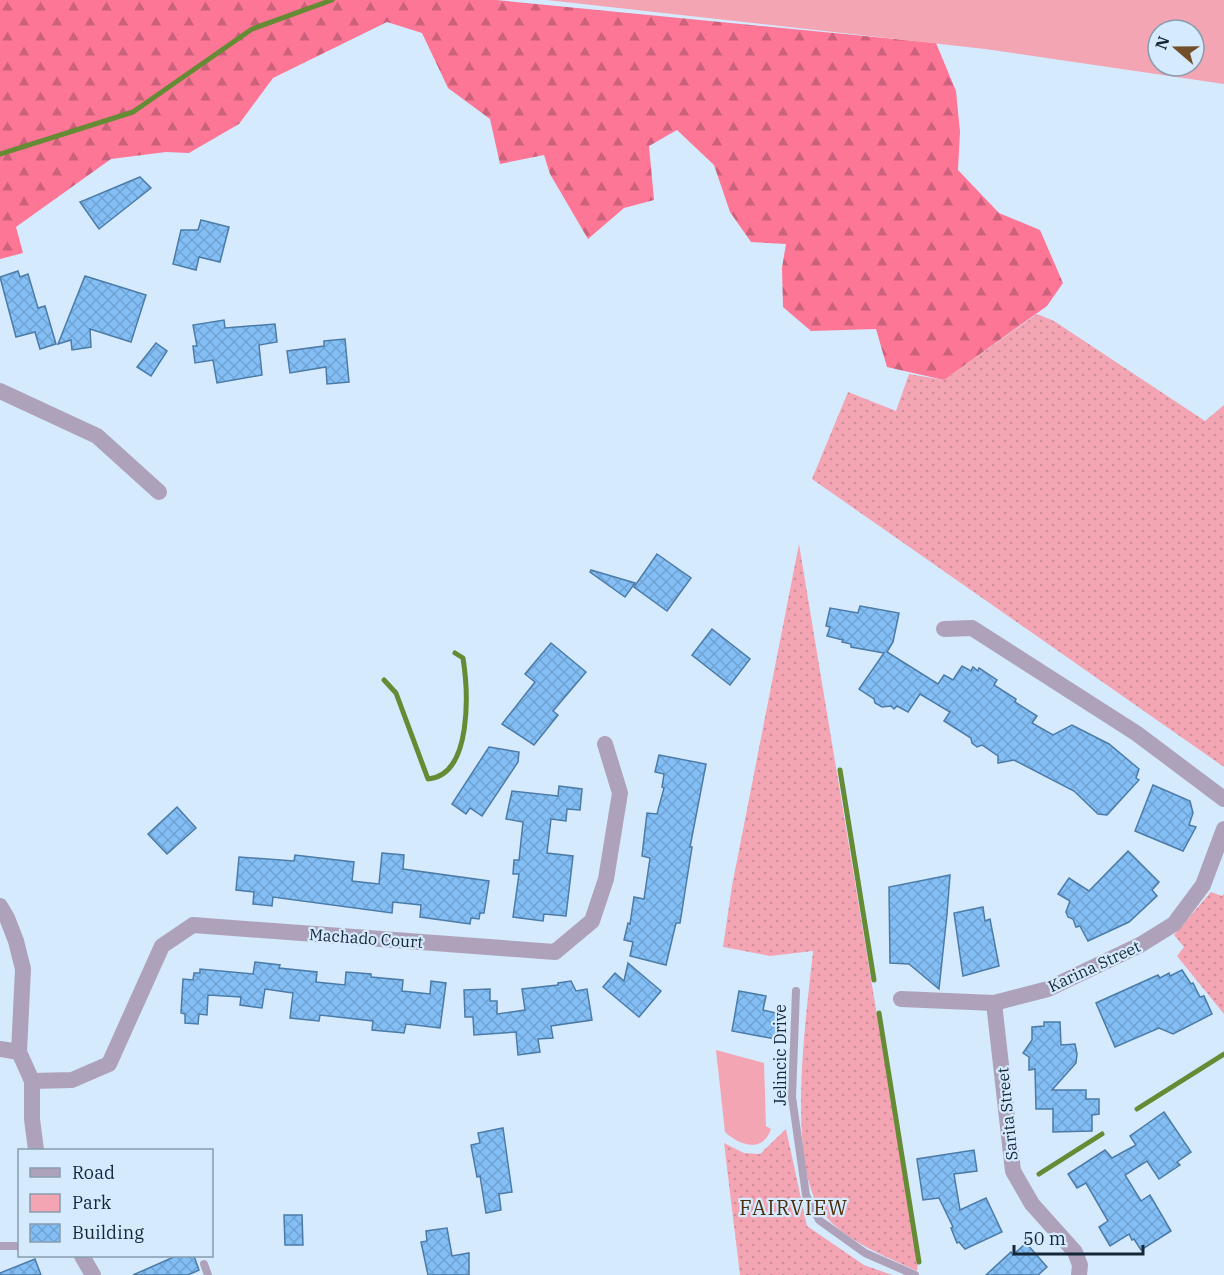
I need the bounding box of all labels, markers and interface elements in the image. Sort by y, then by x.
north arrow [1146,18,1206,78]
text: N [1150,34,1173,52]
street label: Machado Court [308,924,424,952]
street label: Karina Street [1045,936,1144,996]
street label: Jelincic Drive [770,1004,790,1106]
street label: Sarita Street [992,1066,1022,1161]
legend [18,1149,213,1257]
text: Road [72,1161,115,1184]
text: Park [72,1191,112,1214]
district label: FAIRVIEW [739,1194,849,1221]
scale bar [1014,1218,1143,1256]
text: Building [72,1221,144,1244]
text: 50 m [1023,1227,1066,1250]

